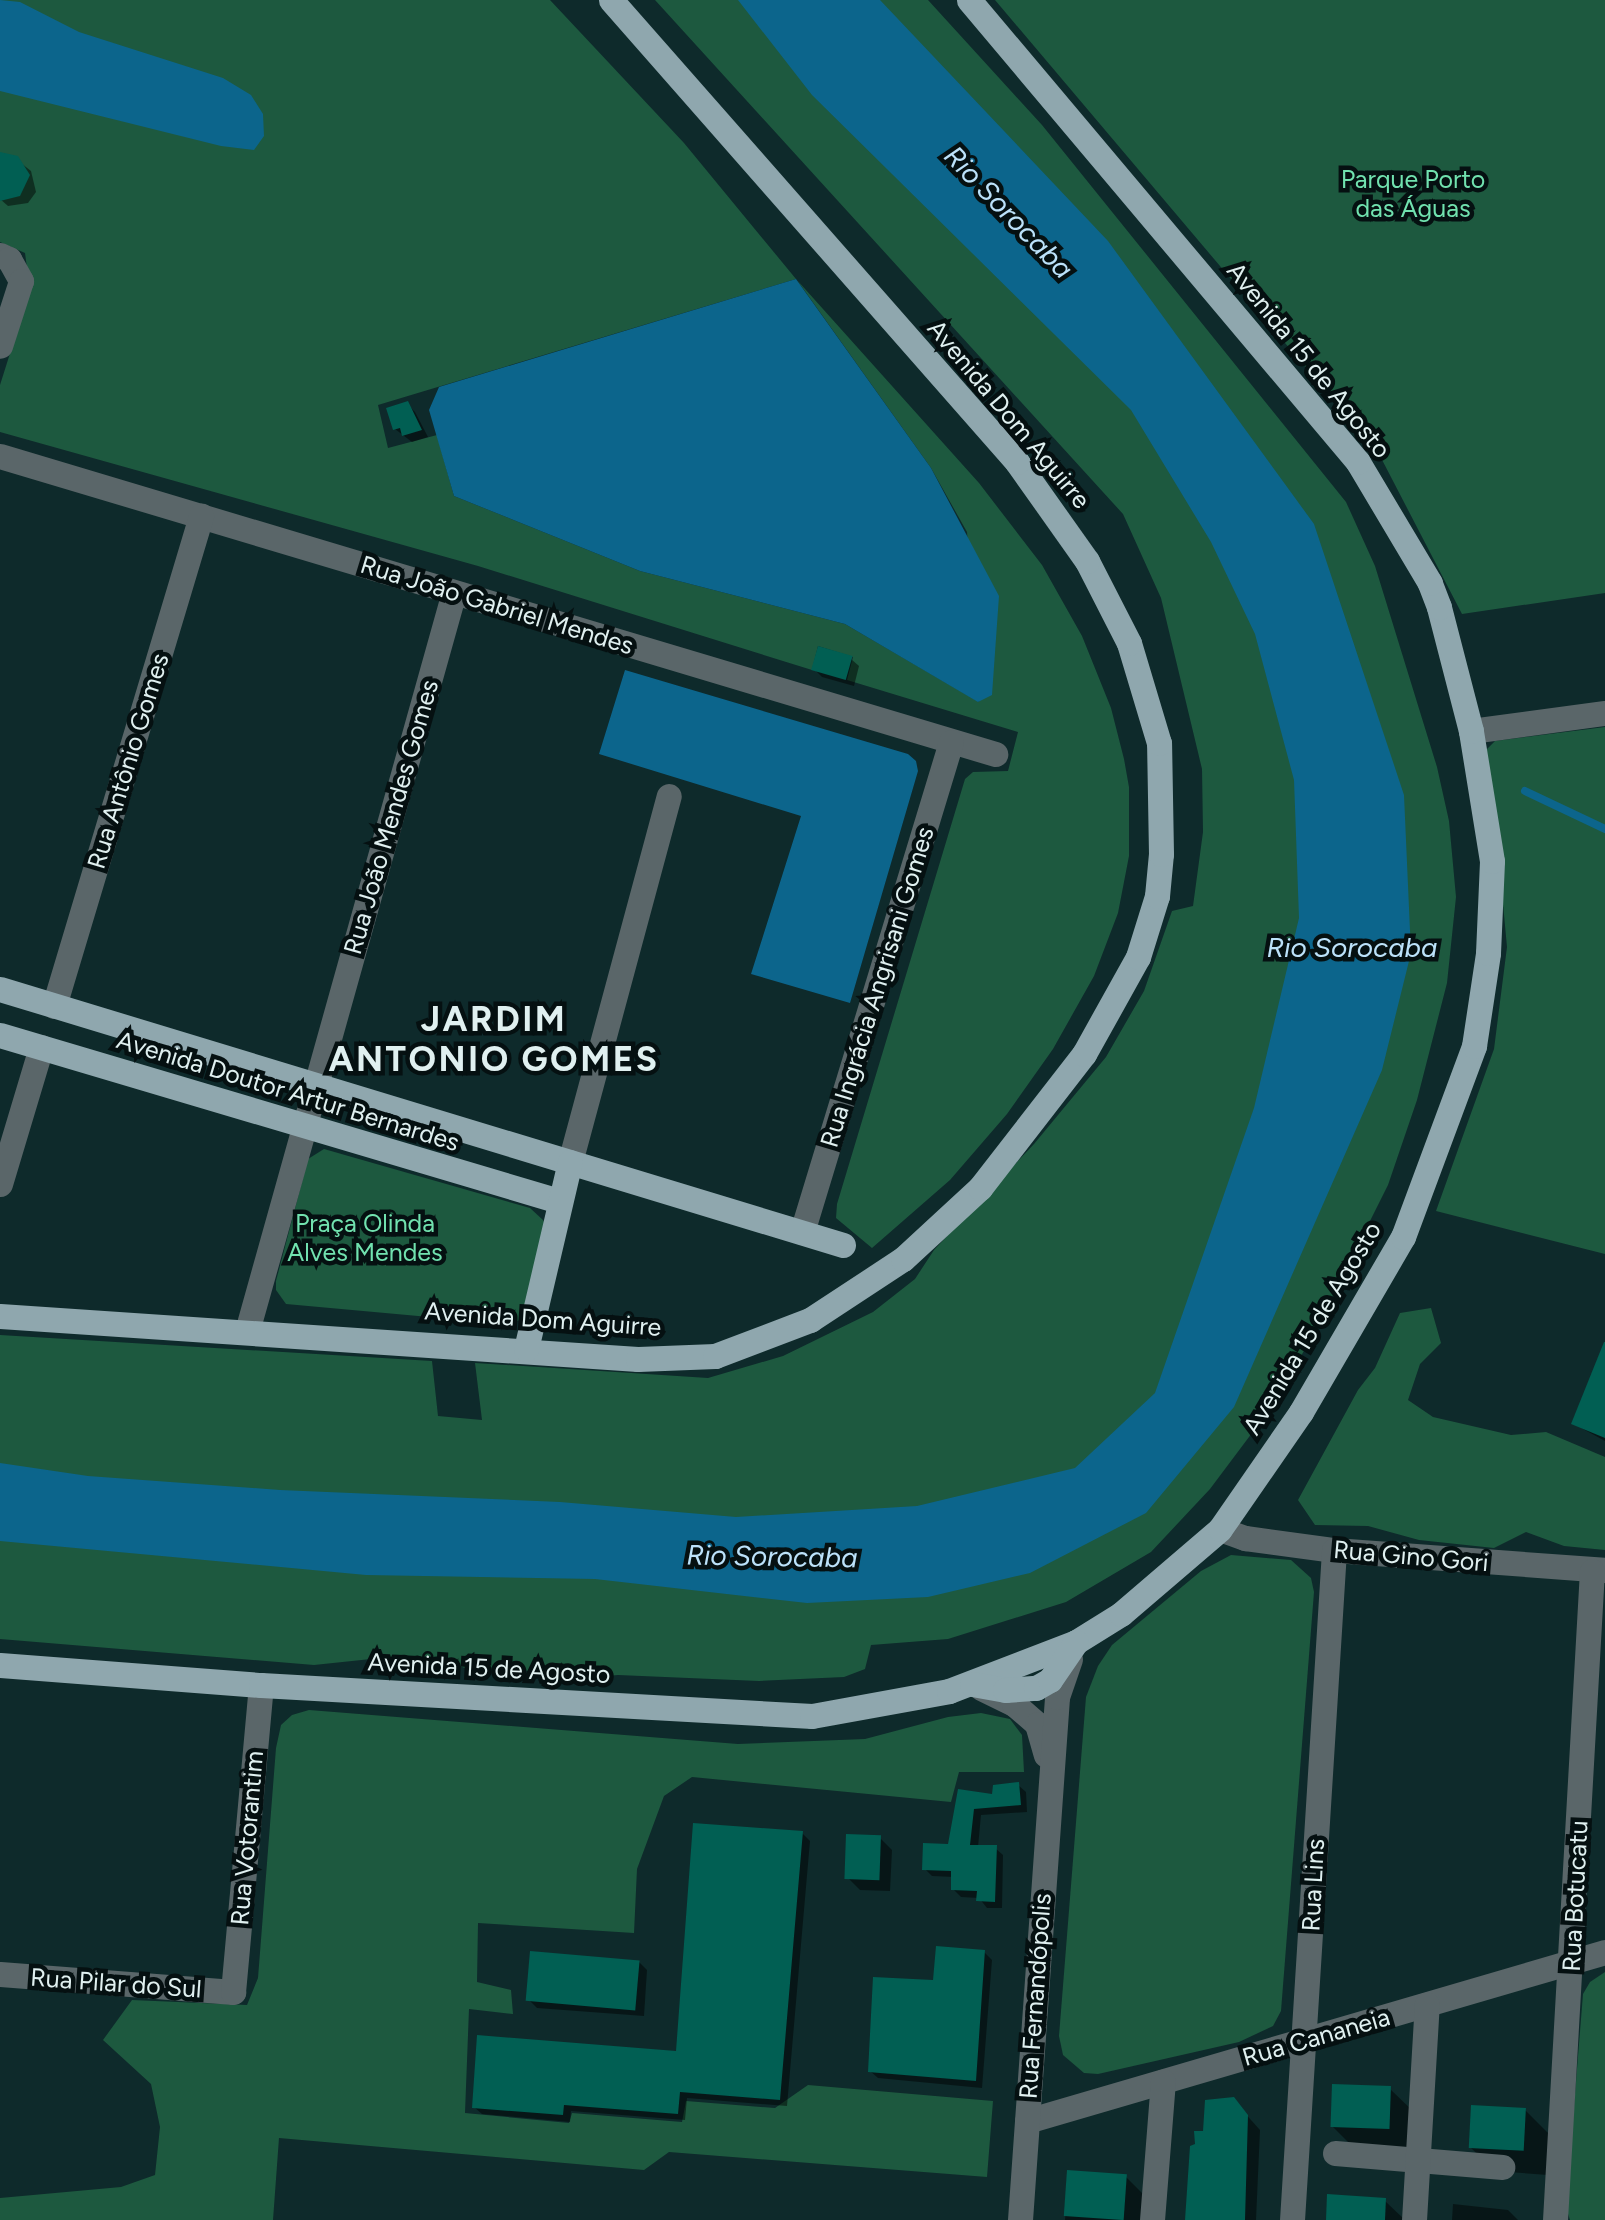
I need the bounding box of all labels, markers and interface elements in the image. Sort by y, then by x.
water label: Rio Sorocaba [938,139,1080,285]
park label: Parque Porto das Águas [1341,165,1485,224]
street label: Avenida 15 de Agosto [1221,256,1397,464]
street label: Avenida Dom Aguirre [921,314,1097,514]
street label: Rua João Gabriel Mendes [357,549,637,661]
street label: Rua Antônio Gomes [81,650,175,872]
street label: Rua João Mendes Gomes [337,676,445,958]
street label: Rua Ingrácia Angrisani Gomes [814,823,940,1151]
water label: Rio Sorocaba [1266,930,1438,964]
district label: JARDIM ANTONIO GOMES [329,998,659,1080]
street label: Avenida Doutor Artur Bernardes [113,1025,463,1157]
park label: Praça Olinda Alves Mendes [287,1209,443,1268]
street label: Avenida 15 de Agosto [1237,1216,1387,1440]
street label: Avenida Dom Aguirre [424,1296,662,1342]
street label: Rua Gino Gori [1332,1534,1490,1578]
water label: Rio Sorocaba [686,1538,858,1574]
street label: Avenida 15 de Agosto [367,1647,611,1689]
street label: Rua Votorantim [224,1750,270,1926]
street label: Rua Botucatu [1556,1820,1594,1972]
street label: Rua Lins [1296,1838,1330,1932]
street label: Rua Fernandópolis [1013,1892,1057,2100]
street label: Rua Pilar do Sul [29,1962,203,2004]
street label: Rua Cananeia [1239,2002,1393,2072]

